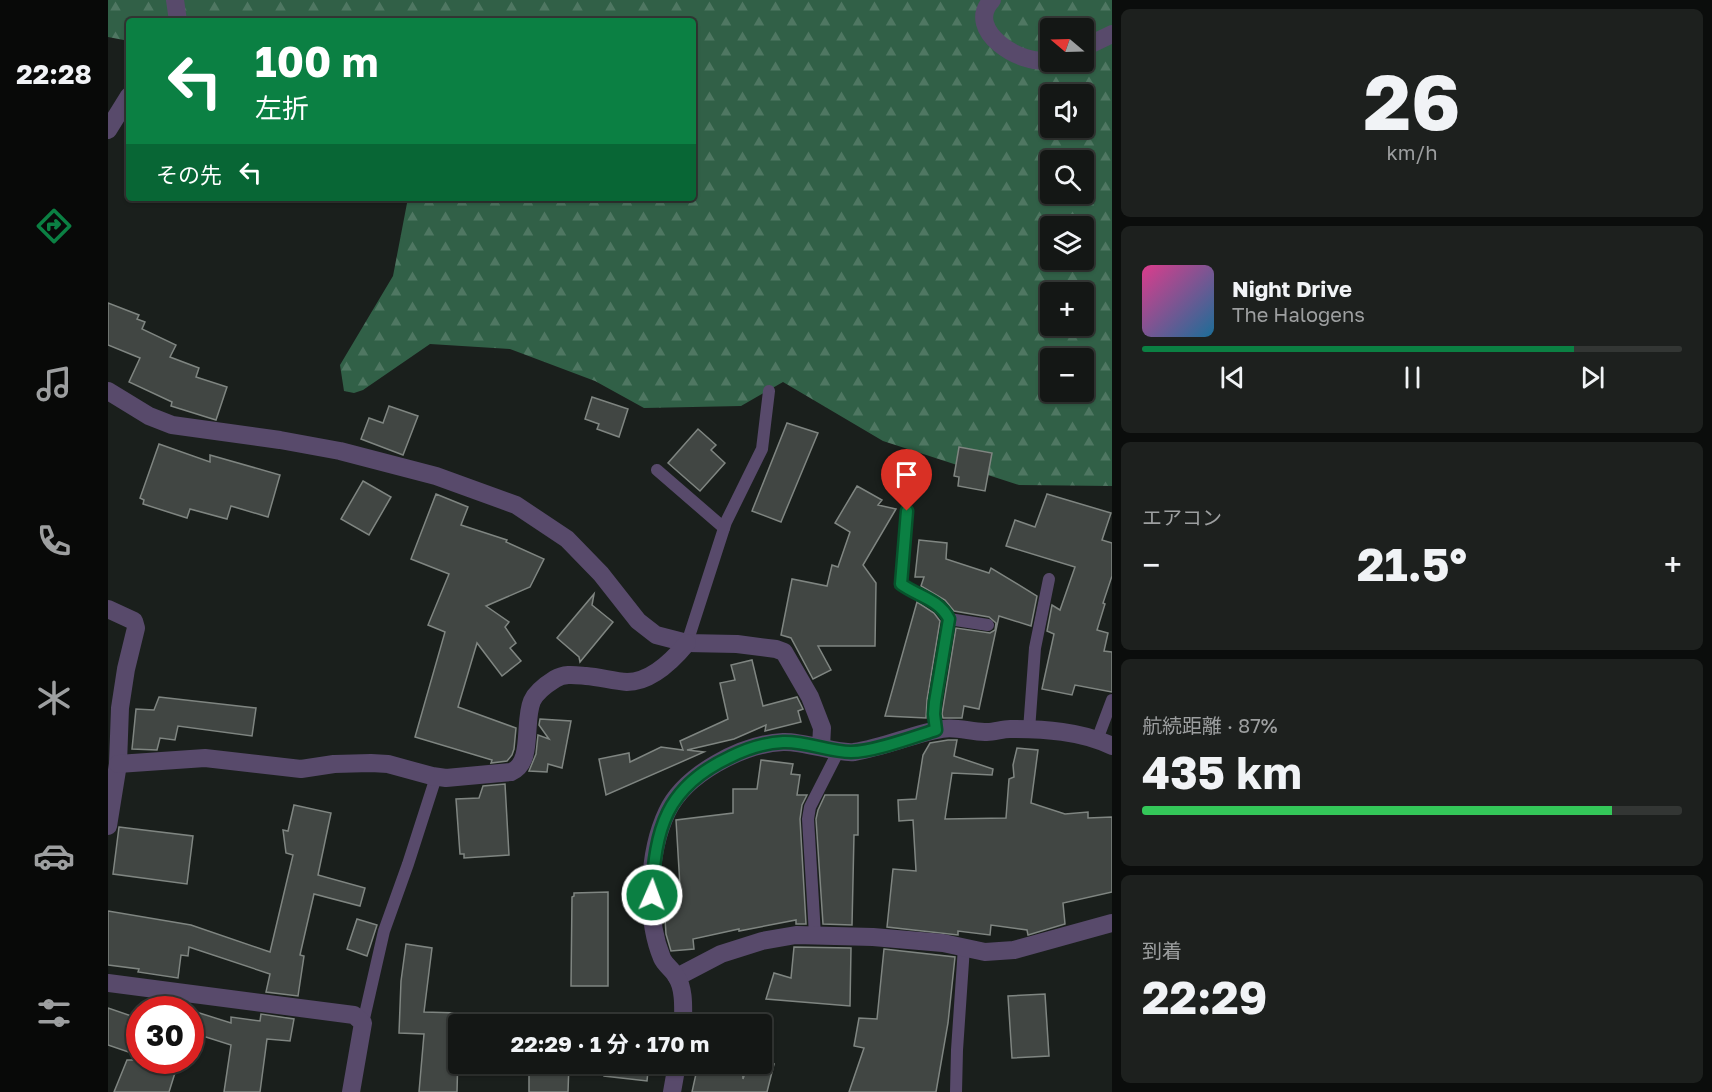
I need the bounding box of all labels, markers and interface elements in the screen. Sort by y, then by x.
north arrow [1040,18,1094,72]
map controls [1040,18,1094,402]
text: 100 m [255,36,378,86]
icon: left [156,42,234,120]
text: 26 [1363,54,1461,147]
text: 22:28 [16,58,92,90]
button: sound [1040,84,1094,138]
text: 左折 [255,92,309,124]
text: km/h [1387,140,1437,164]
button: search [1040,150,1094,204]
icon: left [234,156,267,189]
text: その先 [156,161,222,188]
icon: directions [33,205,75,247]
button: layers [1040,216,1094,270]
text: Night Drive [1232,275,1352,302]
button: + [1040,282,1094,336]
text: The Halogens [1232,302,1365,326]
button: − [1040,348,1094,402]
icon: previous [1216,361,1249,394]
icon: pause [1396,361,1429,394]
icon: next [1576,361,1609,394]
icon: music [33,363,75,405]
pin [881,449,932,511]
icon: arrive [890,458,923,491]
text: エアコン [1142,505,1222,529]
icon: phone [33,520,75,562]
text: 21.5° [1357,537,1467,591]
text: − [1142,545,1160,584]
text: + [1664,545,1682,584]
icon: climate [33,677,75,719]
text: 航続距離 · 87% [1142,713,1278,737]
text: 435 km [1142,745,1302,799]
icon: car [33,835,75,877]
position arrow [620,863,684,927]
text: 到着 [1142,938,1182,962]
text: 22:29 [1142,970,1267,1024]
icon: filters [33,992,75,1034]
speed limit sign: 30 [126,996,204,1074]
text: 22:29 · 1 分 · 170 m [511,1030,709,1057]

